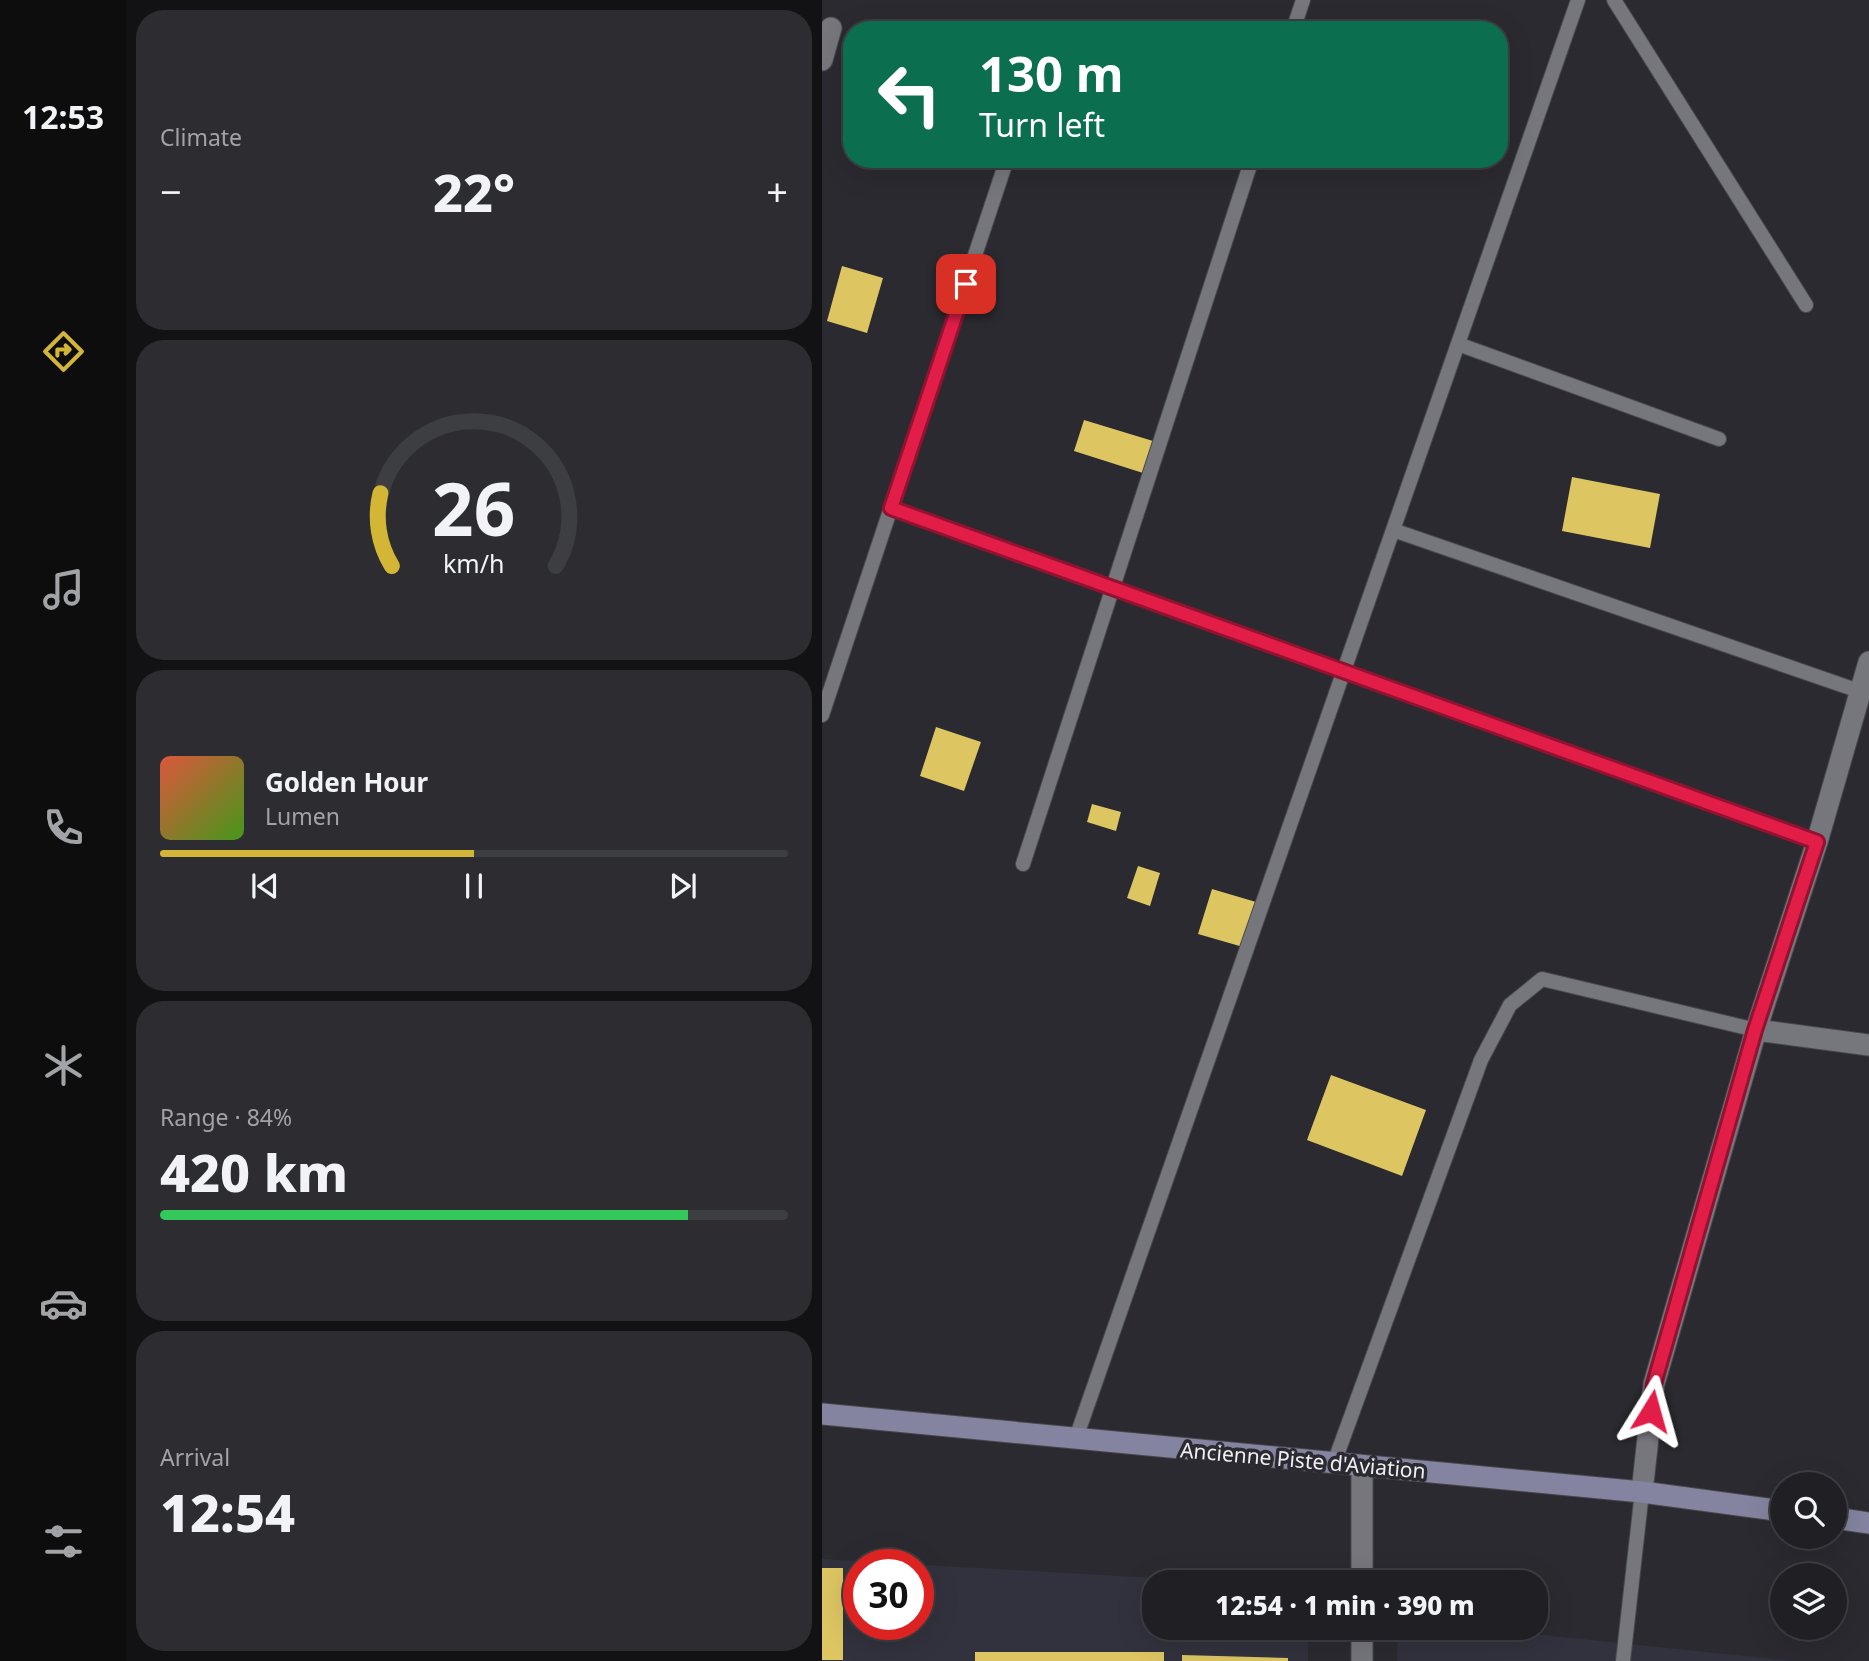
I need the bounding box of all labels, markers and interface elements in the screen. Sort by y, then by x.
text: 130 m [979,40,1124,106]
icon: left [864,49,955,140]
text: 12:53 [22,95,104,138]
text: Turn left [979,103,1105,146]
text: Climate [160,121,242,153]
text: 22° [433,156,515,227]
text: − [160,165,182,217]
text: + [766,165,788,217]
pin [936,254,996,314]
icon: arrive [947,265,985,303]
icon: directions [39,327,88,376]
text: 26 [432,459,516,558]
text: km/h [443,546,505,580]
icon: music [39,565,88,614]
text: Golden Hour [265,764,428,800]
text: Lumen [265,800,340,832]
icon: phone [39,803,88,852]
icon: previous [246,867,284,905]
icon: pause [455,867,493,905]
icon: next [664,867,702,905]
icon: climate [39,1041,88,1090]
text: Range · 84% [160,1101,292,1133]
text: 420 km [160,1136,348,1207]
icon: car [39,1279,88,1328]
position arrow [1614,1374,1688,1448]
street label: Ancienne Piste d'Aviation [1179,1435,1427,1485]
text: Arrival [160,1441,230,1473]
map controls [1770,1472,1847,1640]
button: search [1770,1472,1847,1549]
text: 12:54 [160,1476,295,1547]
icon: filters [39,1517,88,1566]
speed limit sign: 30 [843,1549,934,1640]
button: layers [1770,1563,1847,1640]
text: 12:54 · 1 min · 390 m [1215,1587,1475,1623]

